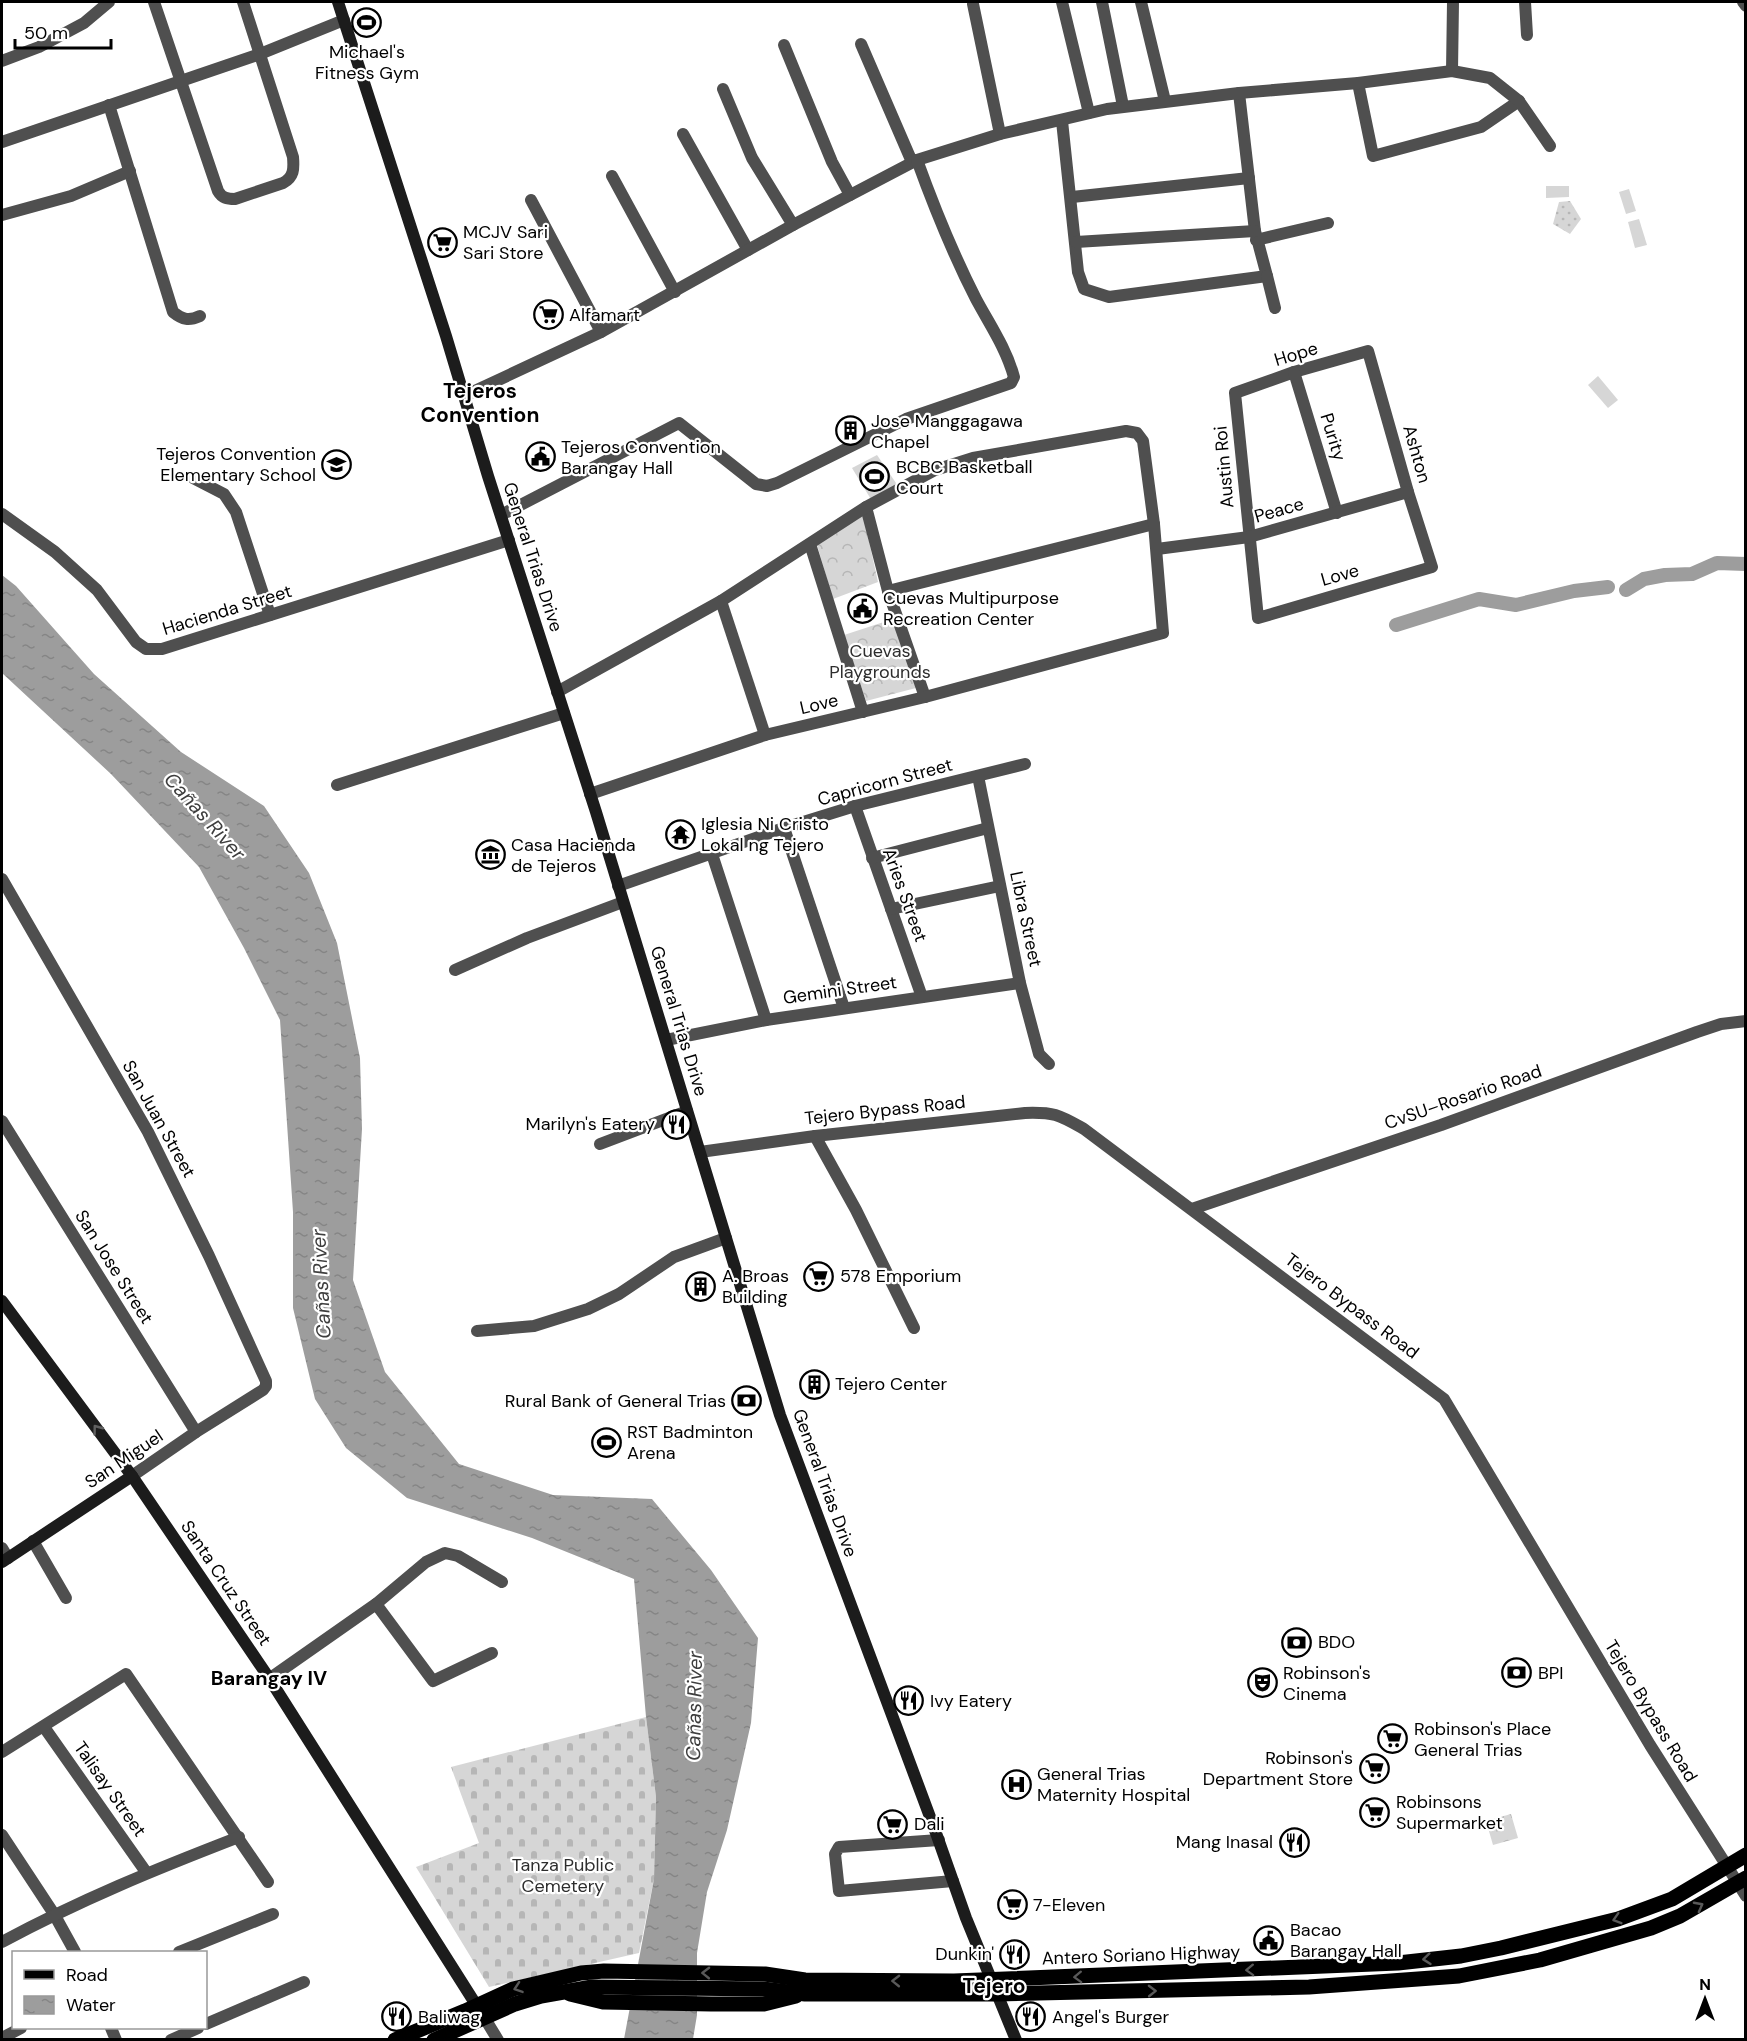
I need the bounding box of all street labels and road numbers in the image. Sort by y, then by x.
street label: Hope [1271,336,1321,372]
street label: Purity [1314,410,1352,464]
street label: Ashton [1397,422,1437,486]
street label: Austin Roi [1208,425,1240,509]
street label: General Trias Drive [497,479,569,635]
street label: Peace [1251,492,1307,528]
street label: Love [1318,558,1362,592]
street label: Hacienda Street [159,579,295,641]
street label: Love [797,688,841,720]
street label: Capricorn Street [815,752,955,812]
street label: Aries Street [877,845,933,945]
street label: Libra Street [1004,869,1048,969]
street label: General Trias Drive [645,943,713,1099]
street label: Gemini Street [782,970,898,1010]
street label: San Juan Street [117,1056,201,1182]
street label: CvSU–Rosario Road [1381,1059,1545,1135]
street label: Tejero Bypass Road [803,1090,967,1130]
street label: San Jose Street [69,1205,159,1329]
street label: Tejero Bypass Road [1280,1248,1424,1364]
street label: General Trias Drive [787,1406,863,1560]
street label: San Miguel [80,1424,168,1494]
street label: Santa Cruz Street [175,1516,277,1650]
street label: Tejero Bypass Road [1599,1635,1703,1787]
street label: Talisay Street [68,1737,152,1841]
street label: Antero Soriano Highway [1041,1940,1241,1970]

